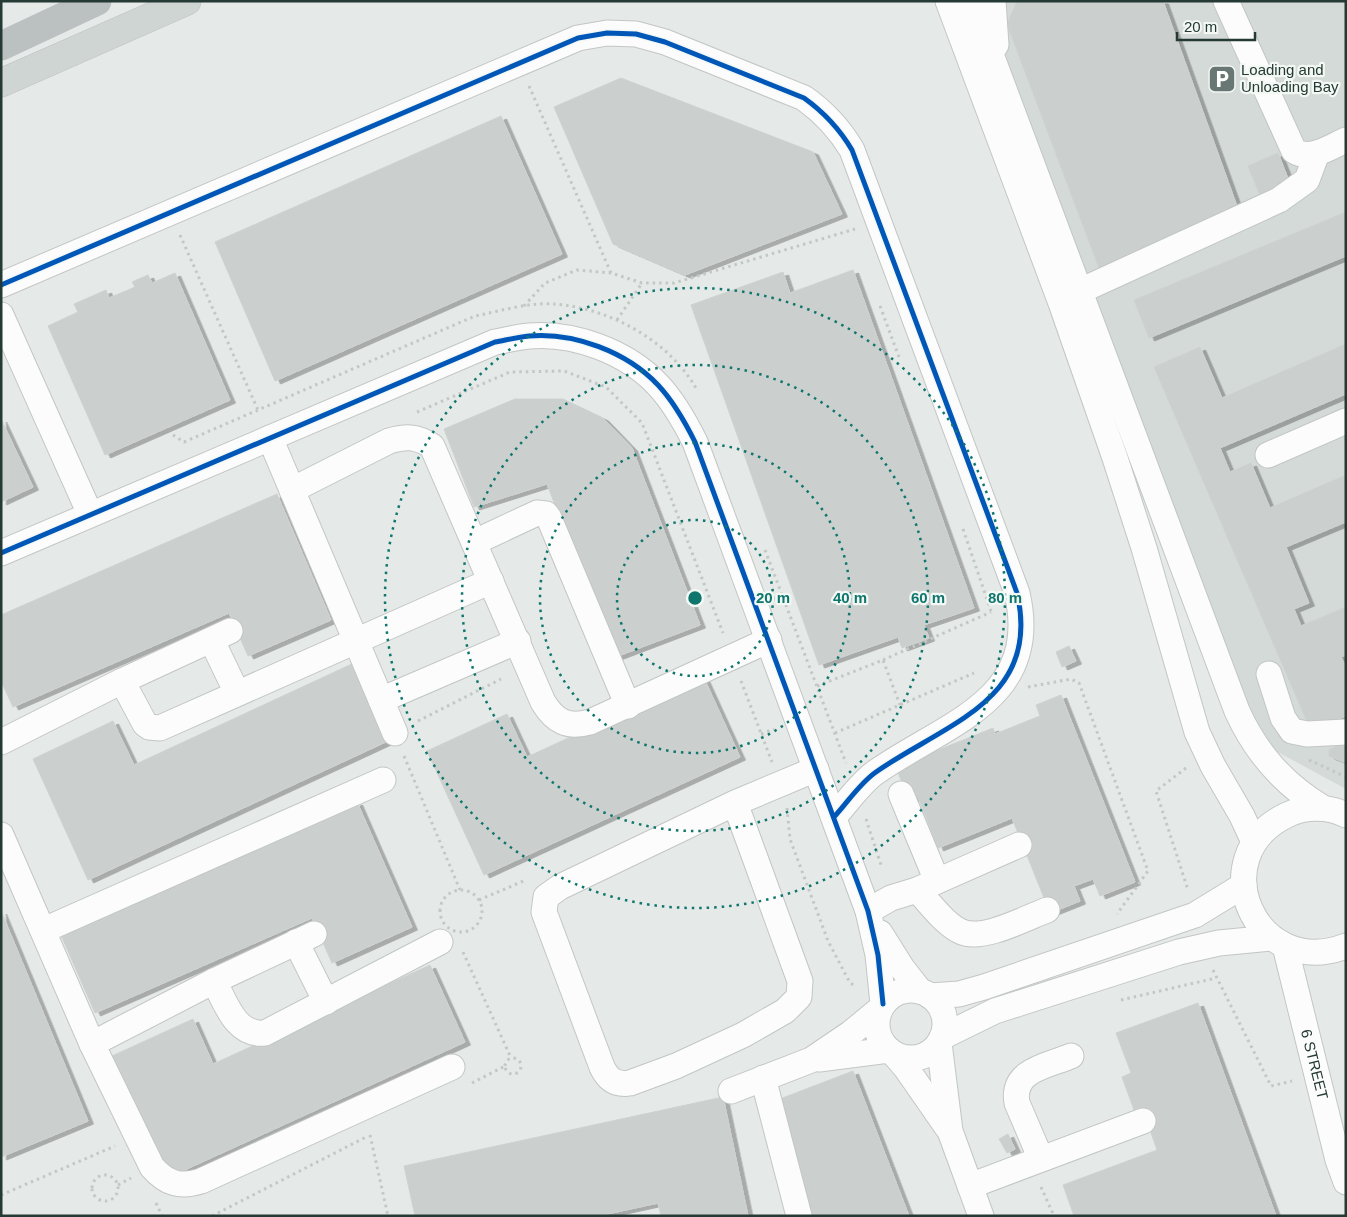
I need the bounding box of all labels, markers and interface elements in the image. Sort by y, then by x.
scale bar [1177,10,1254,42]
text: 20 m [1184,18,1217,35]
place label: Loading and Unloading Bay [1241,61,1339,95]
parking icon: Loading and Unloading Bay [1207,64,1237,94]
centre of rings [686,589,704,607]
text: 20 m [756,589,790,606]
text: 40 m [833,589,867,606]
text: 60 m [911,589,945,606]
text: 80 m [988,589,1022,606]
street label: 6 STREET [1298,1027,1332,1101]

